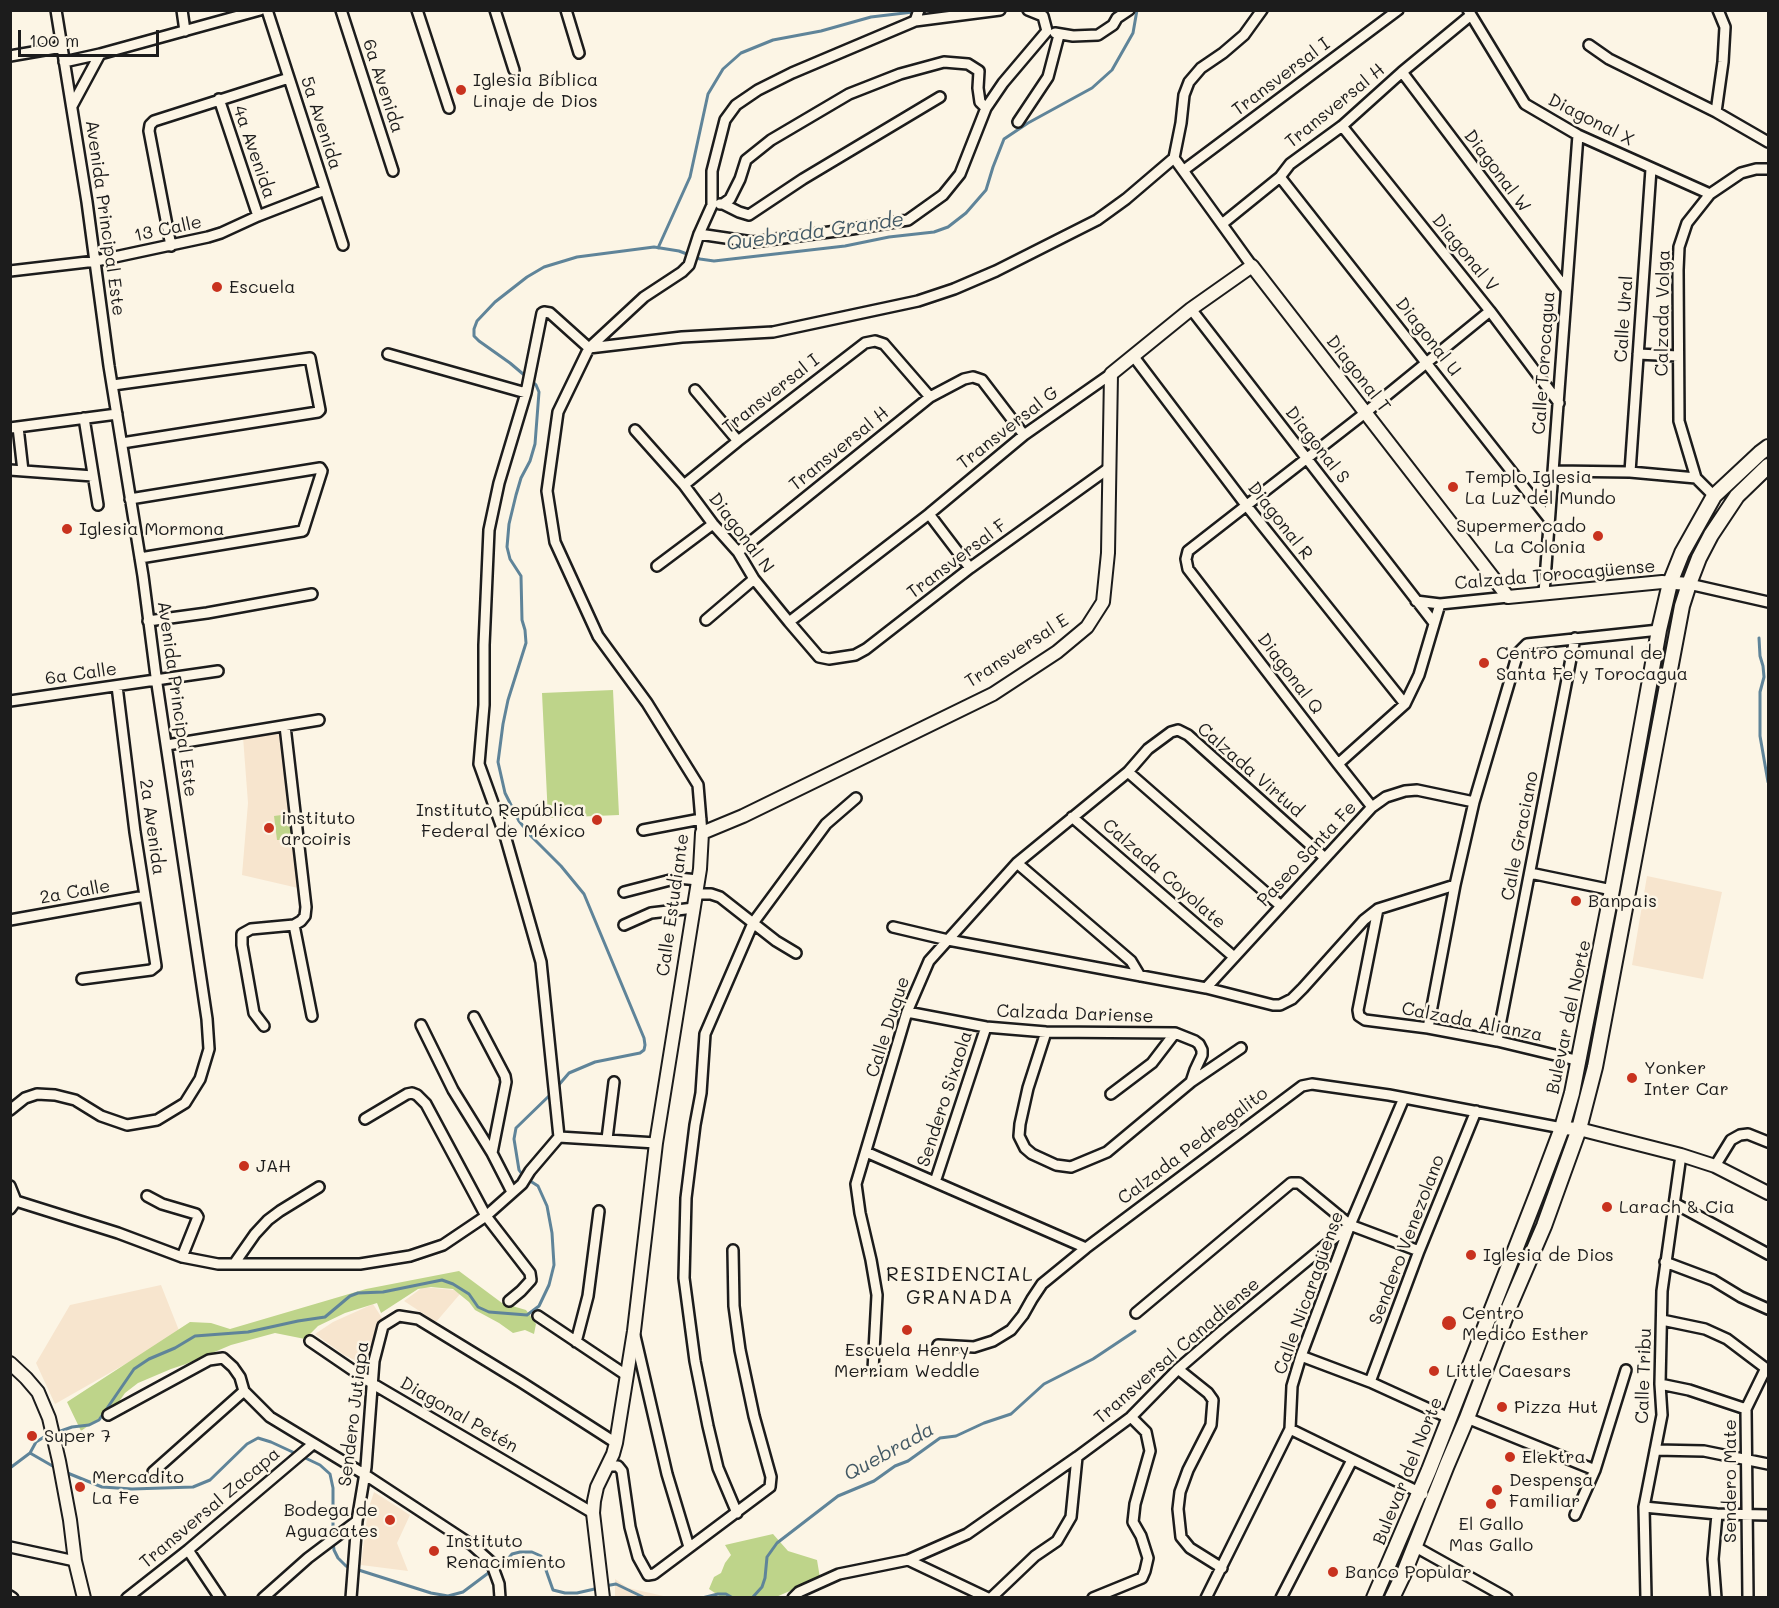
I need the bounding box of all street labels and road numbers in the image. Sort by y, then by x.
street label: Transversal I [1228,33,1334,121]
street label: 6a Avenida [358,36,408,136]
street label: Transversal H [1281,59,1389,153]
street label: 5a Avenida [296,74,346,172]
street label: Diagonal X [1544,89,1638,151]
street label: 4a Avenida [228,103,280,201]
street label: Avenida Principal Este [81,119,129,317]
street label: Diagonal W [1459,126,1535,216]
street label: Diagonal V [1427,210,1503,296]
street label: 13 Calle [132,211,204,247]
street label: Calzada Volga [1651,250,1675,376]
street label: Calle Ural [1610,275,1638,363]
street label: Calle Torocagua [1528,291,1560,435]
street label: Diagonal U [1391,293,1465,381]
street label: Diagonal T [1321,331,1395,417]
street label: Transversal I [718,350,824,438]
street label: Transversal G [953,382,1063,474]
street label: Transversal H [785,402,893,496]
street label: Diagonal S [1280,402,1354,488]
street label: Diagonal R [1243,478,1317,564]
street label: Diagonal N [704,489,778,577]
street label: Transversal F [903,515,1011,603]
street label: Calzada Torocagüense [1454,555,1656,595]
street label: Avenida Principal Este [153,600,201,798]
street label: Transversal E [961,609,1073,693]
street label: Diagonal Q [1253,629,1327,719]
street label: 6a Calle [44,658,118,690]
street label: Calzada Virtud [1193,718,1307,822]
street label: Calle Graciano [1497,769,1543,903]
street label: 2a Avenida [135,778,169,876]
street label: Paseo Santa Fe [1253,797,1361,911]
street label: Calzada Coyolate [1098,814,1230,934]
street label: Calle Estudiante [652,832,694,978]
street label: 2a Calle [38,875,112,909]
street label: Bulevar del Norte [1542,938,1596,1096]
street label: Calle Duque [862,974,914,1080]
street label: Calzada Alianza [1400,998,1544,1046]
street label: Calzada Dariense [996,1000,1154,1028]
street label: Sendero Sixaola [913,1028,977,1170]
street label: Calzada Pedregalito [1114,1083,1272,1209]
street label: Sendero Venezolano [1365,1152,1449,1328]
street label: Calle Nicaragüense [1269,1208,1349,1378]
street label: Transversal Canadiense [1090,1273,1264,1429]
street label: Calle Tribu [1632,1328,1656,1424]
street label: Sendero Jutiapa [334,1340,374,1488]
street label: Diagonal Petén [396,1372,522,1458]
street label: Bulevar del Norte [1369,1394,1447,1548]
street label: Sendero Mate [1719,1419,1741,1543]
street label: Transversal Zacapa [135,1443,285,1573]

